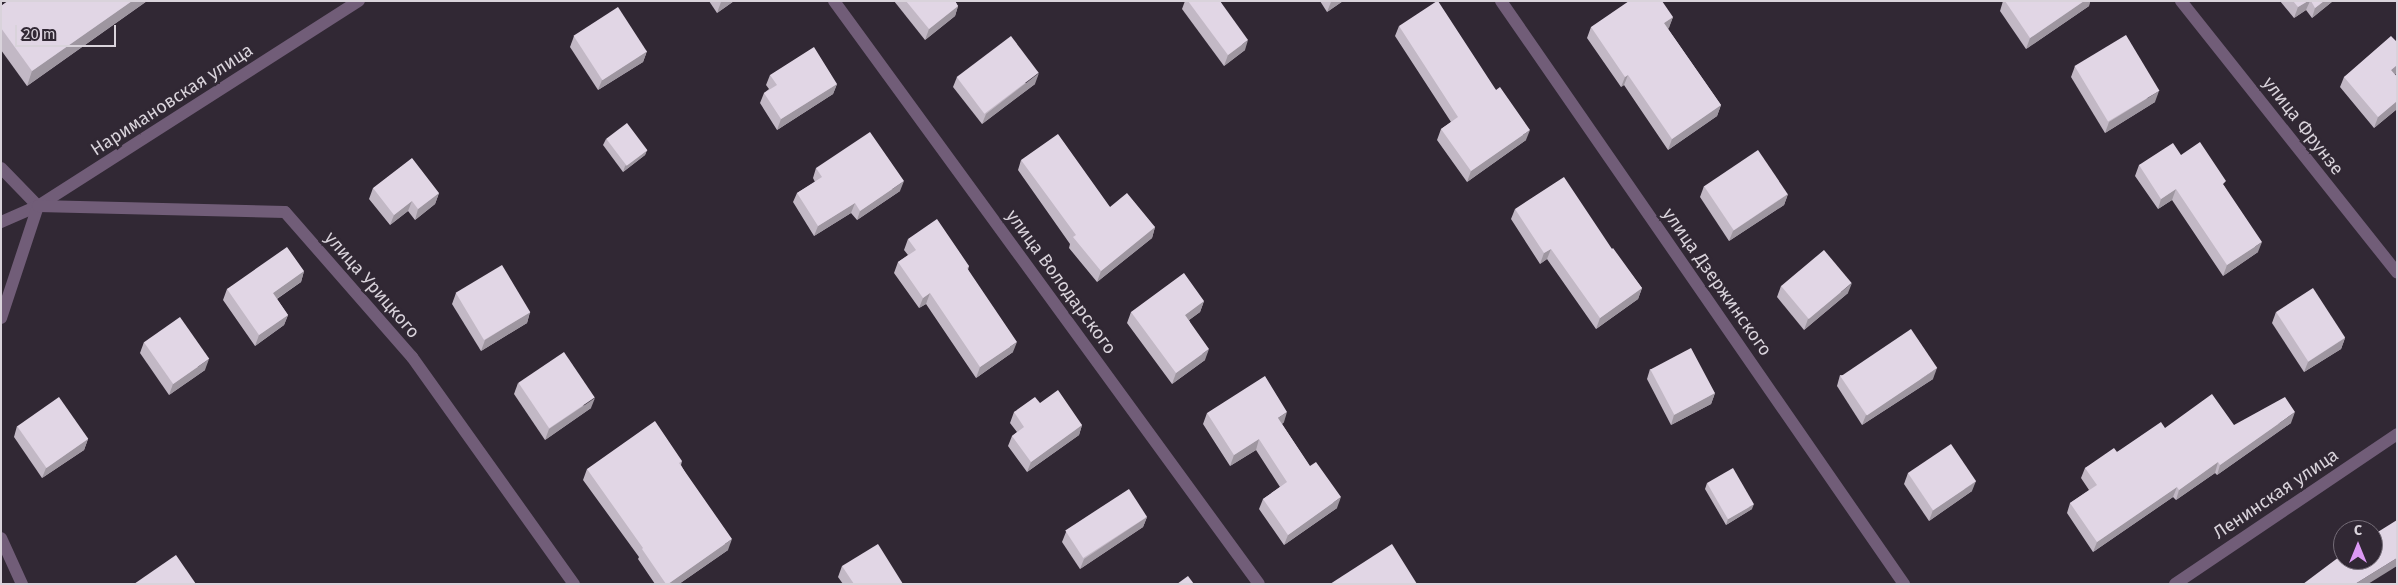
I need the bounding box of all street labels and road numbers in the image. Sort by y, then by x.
street label: Наримановская улица [87,39,257,161]
street label: улица Фрунзе [2258,73,2348,179]
street label: улица Дзержинского [1658,204,1776,360]
street label: улица Володарского [1001,205,1121,359]
street label: улица Урицкого [320,227,424,343]
street label: Ленинская улица [2209,444,2343,544]

